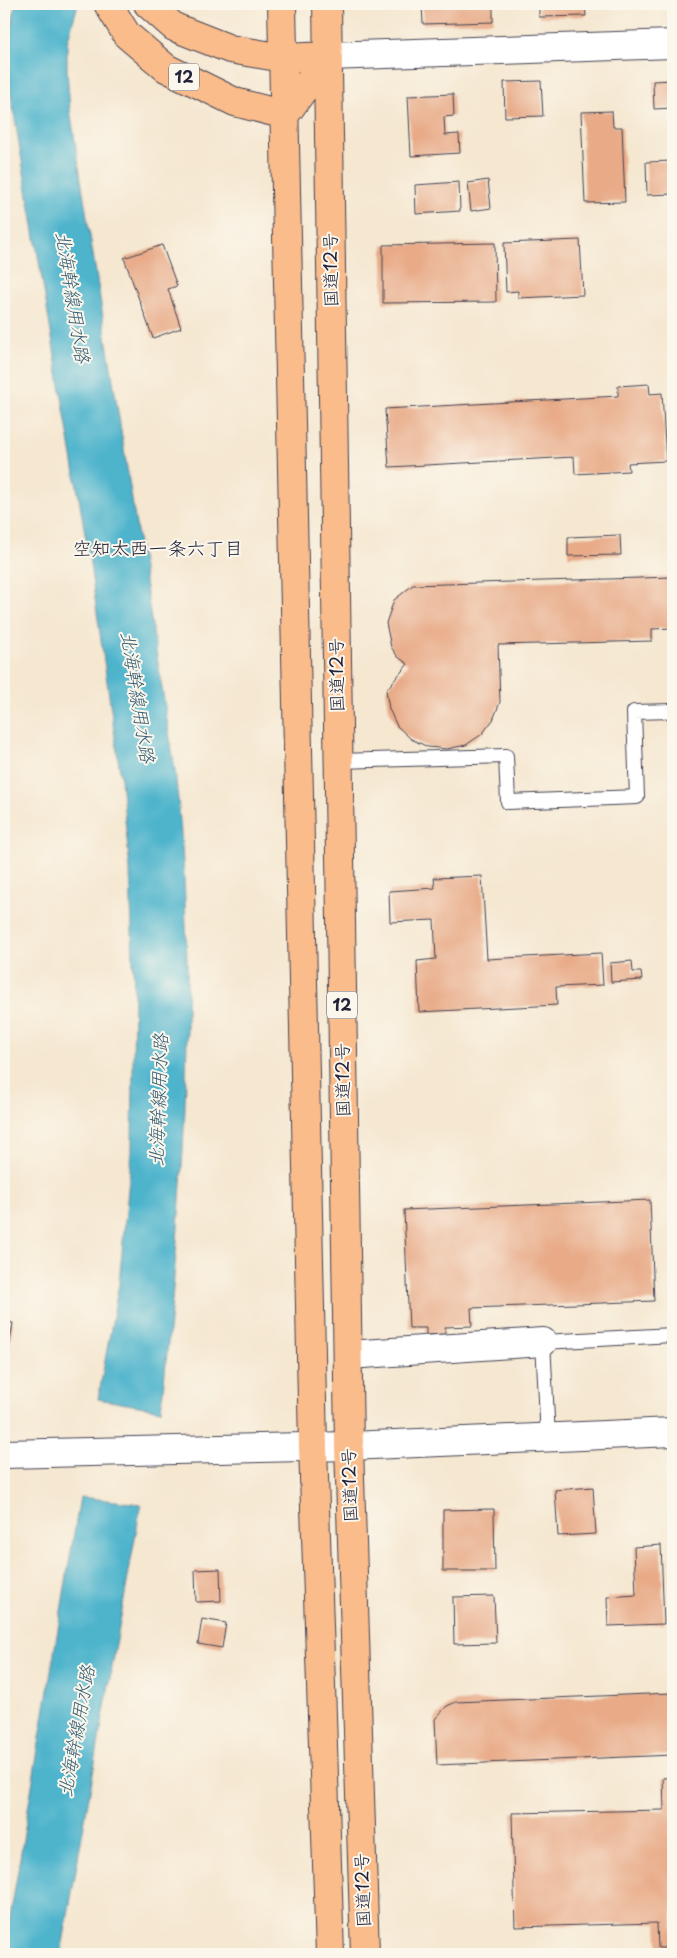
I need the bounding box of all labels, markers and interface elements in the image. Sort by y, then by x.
road number: 12 [169,64,199,90]
water label: 北海幹線用水路 [50,229,98,366]
street label: 国道12号 [315,232,344,308]
district label: 空知太西一条六丁目 [72,533,244,561]
water label: 北海幹線用水路 [115,629,163,766]
street label: 国道12号 [321,637,350,713]
road number: 12 [327,992,357,1018]
water label: 北海幹線用水路 [141,1032,173,1167]
street label: 国道12号 [327,1042,356,1118]
street label: 国道12号 [334,1447,363,1523]
water label: 北海幹線用水路 [50,1662,101,1799]
street label: 国道12号 [347,1852,376,1928]

